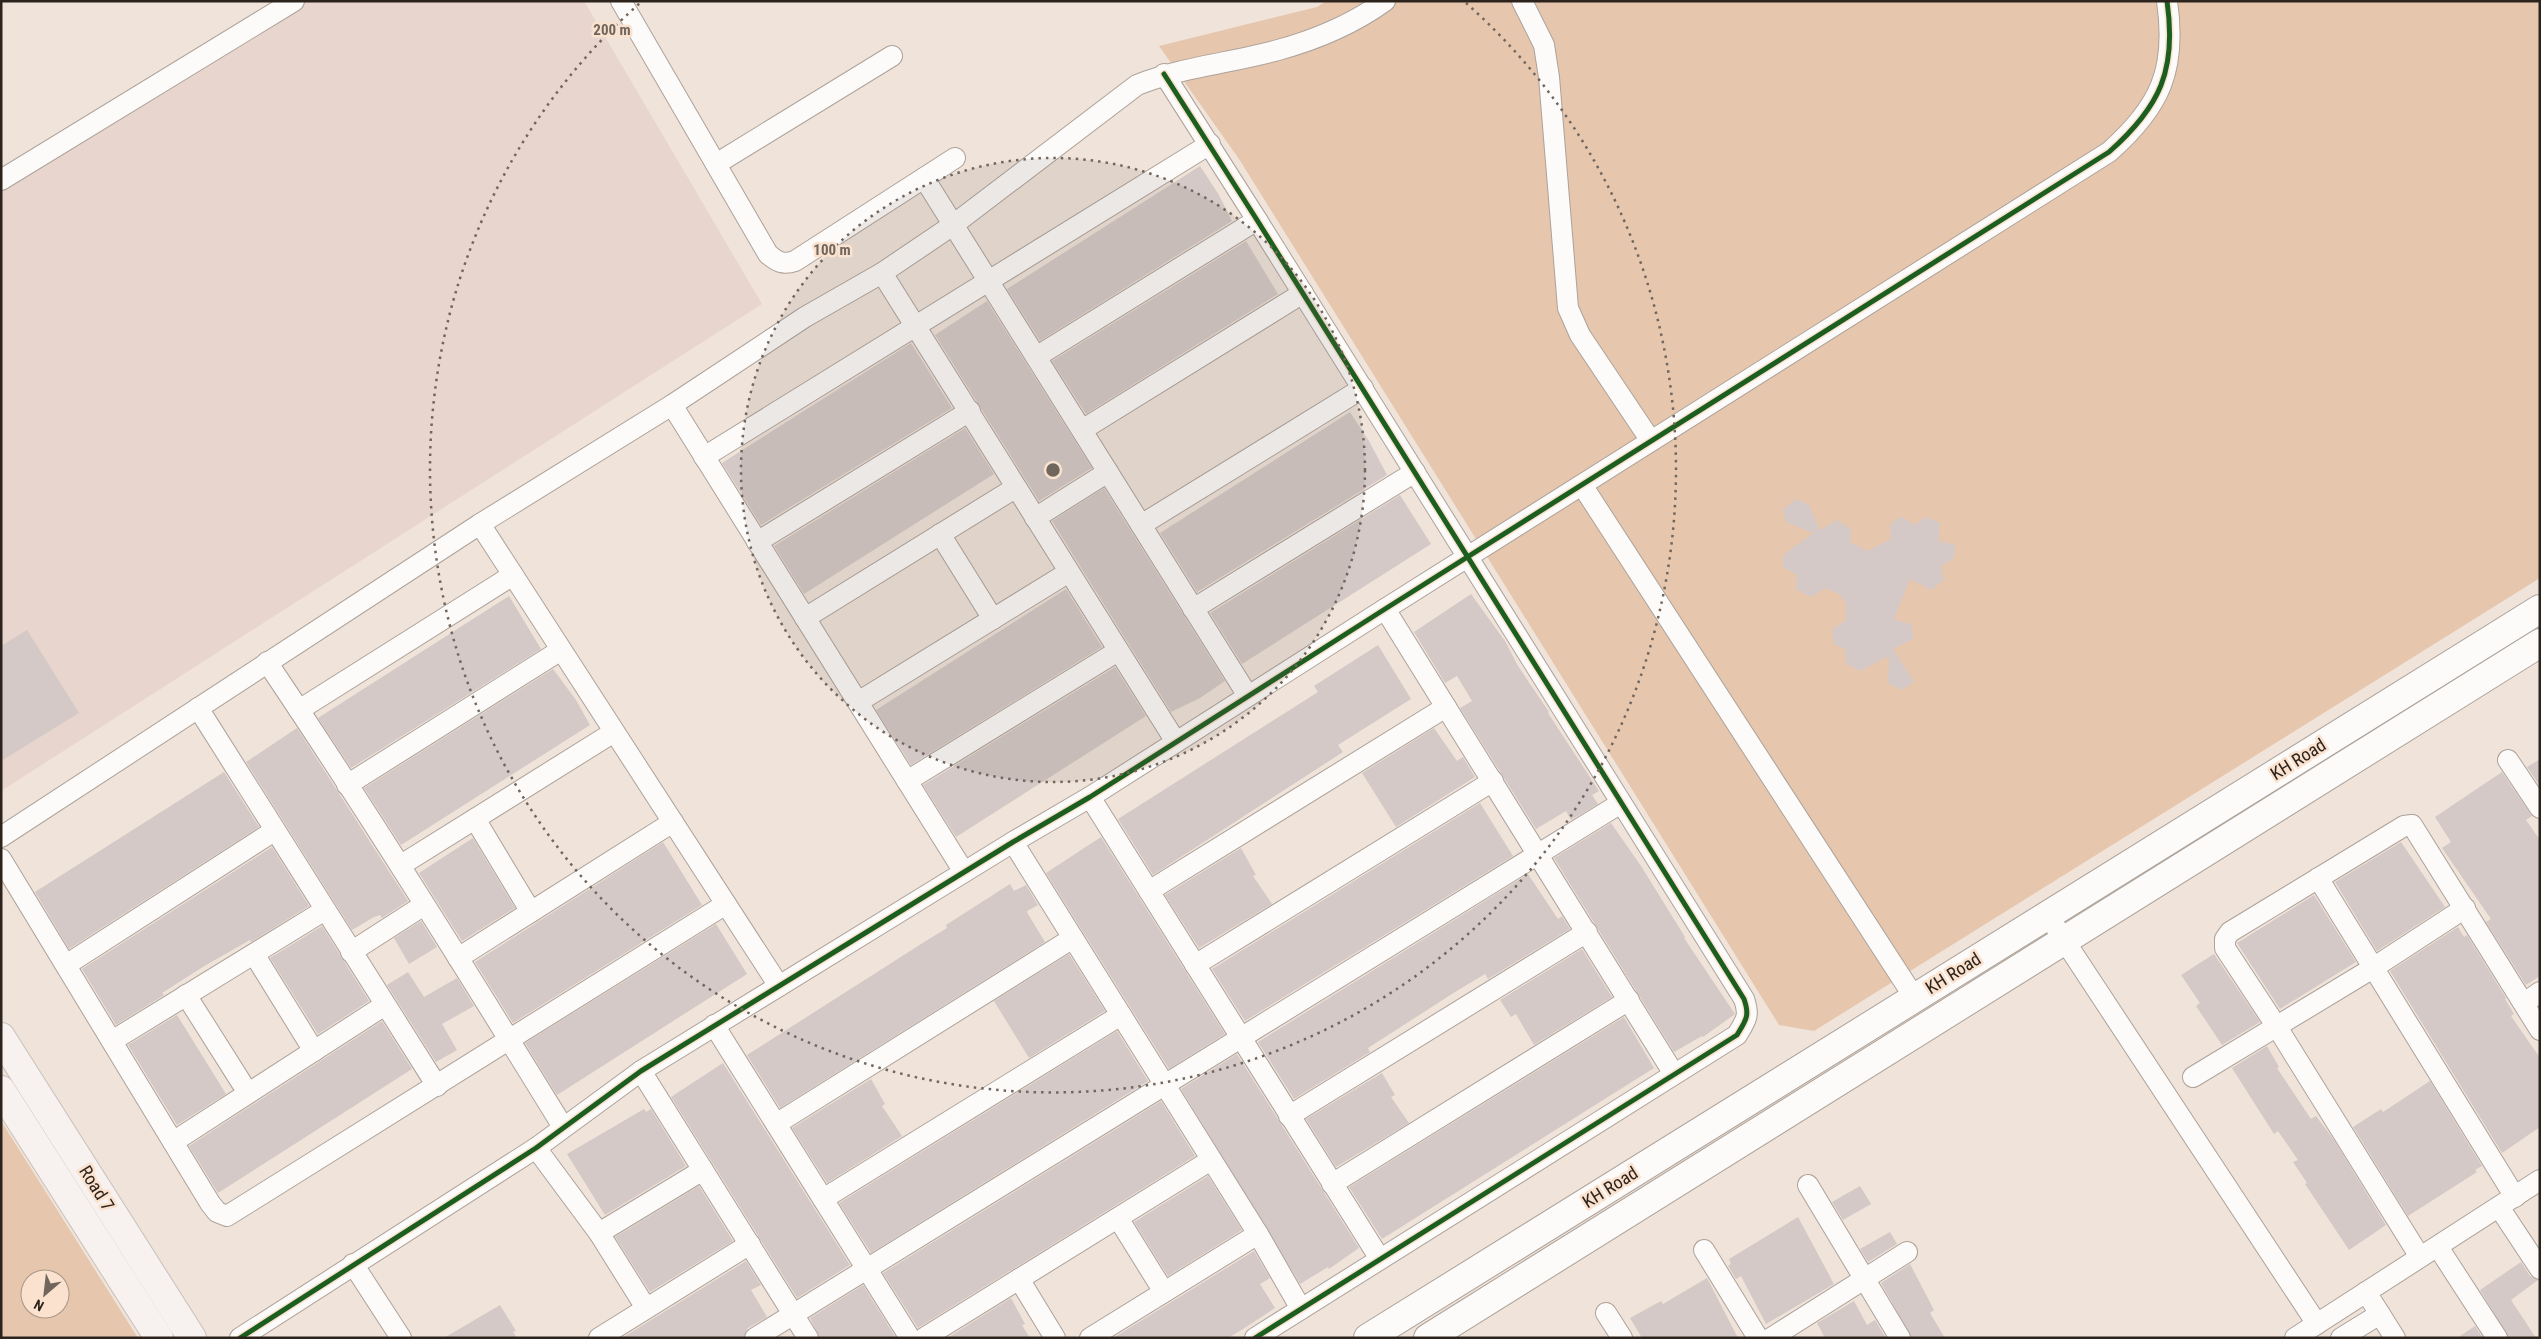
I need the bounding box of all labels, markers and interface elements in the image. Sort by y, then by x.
text: 200 m [593,21,631,39]
text: 100 m [813,241,851,259]
centre of rings [1044,461,1062,479]
street label: KH Road [2266,734,2330,784]
street label: KH Road [1921,948,1985,998]
street label: Road 7 [75,1162,119,1214]
street label: KH Road [1578,1162,1642,1212]
north arrow [20,1269,70,1319]
text: N [31,1296,46,1315]

